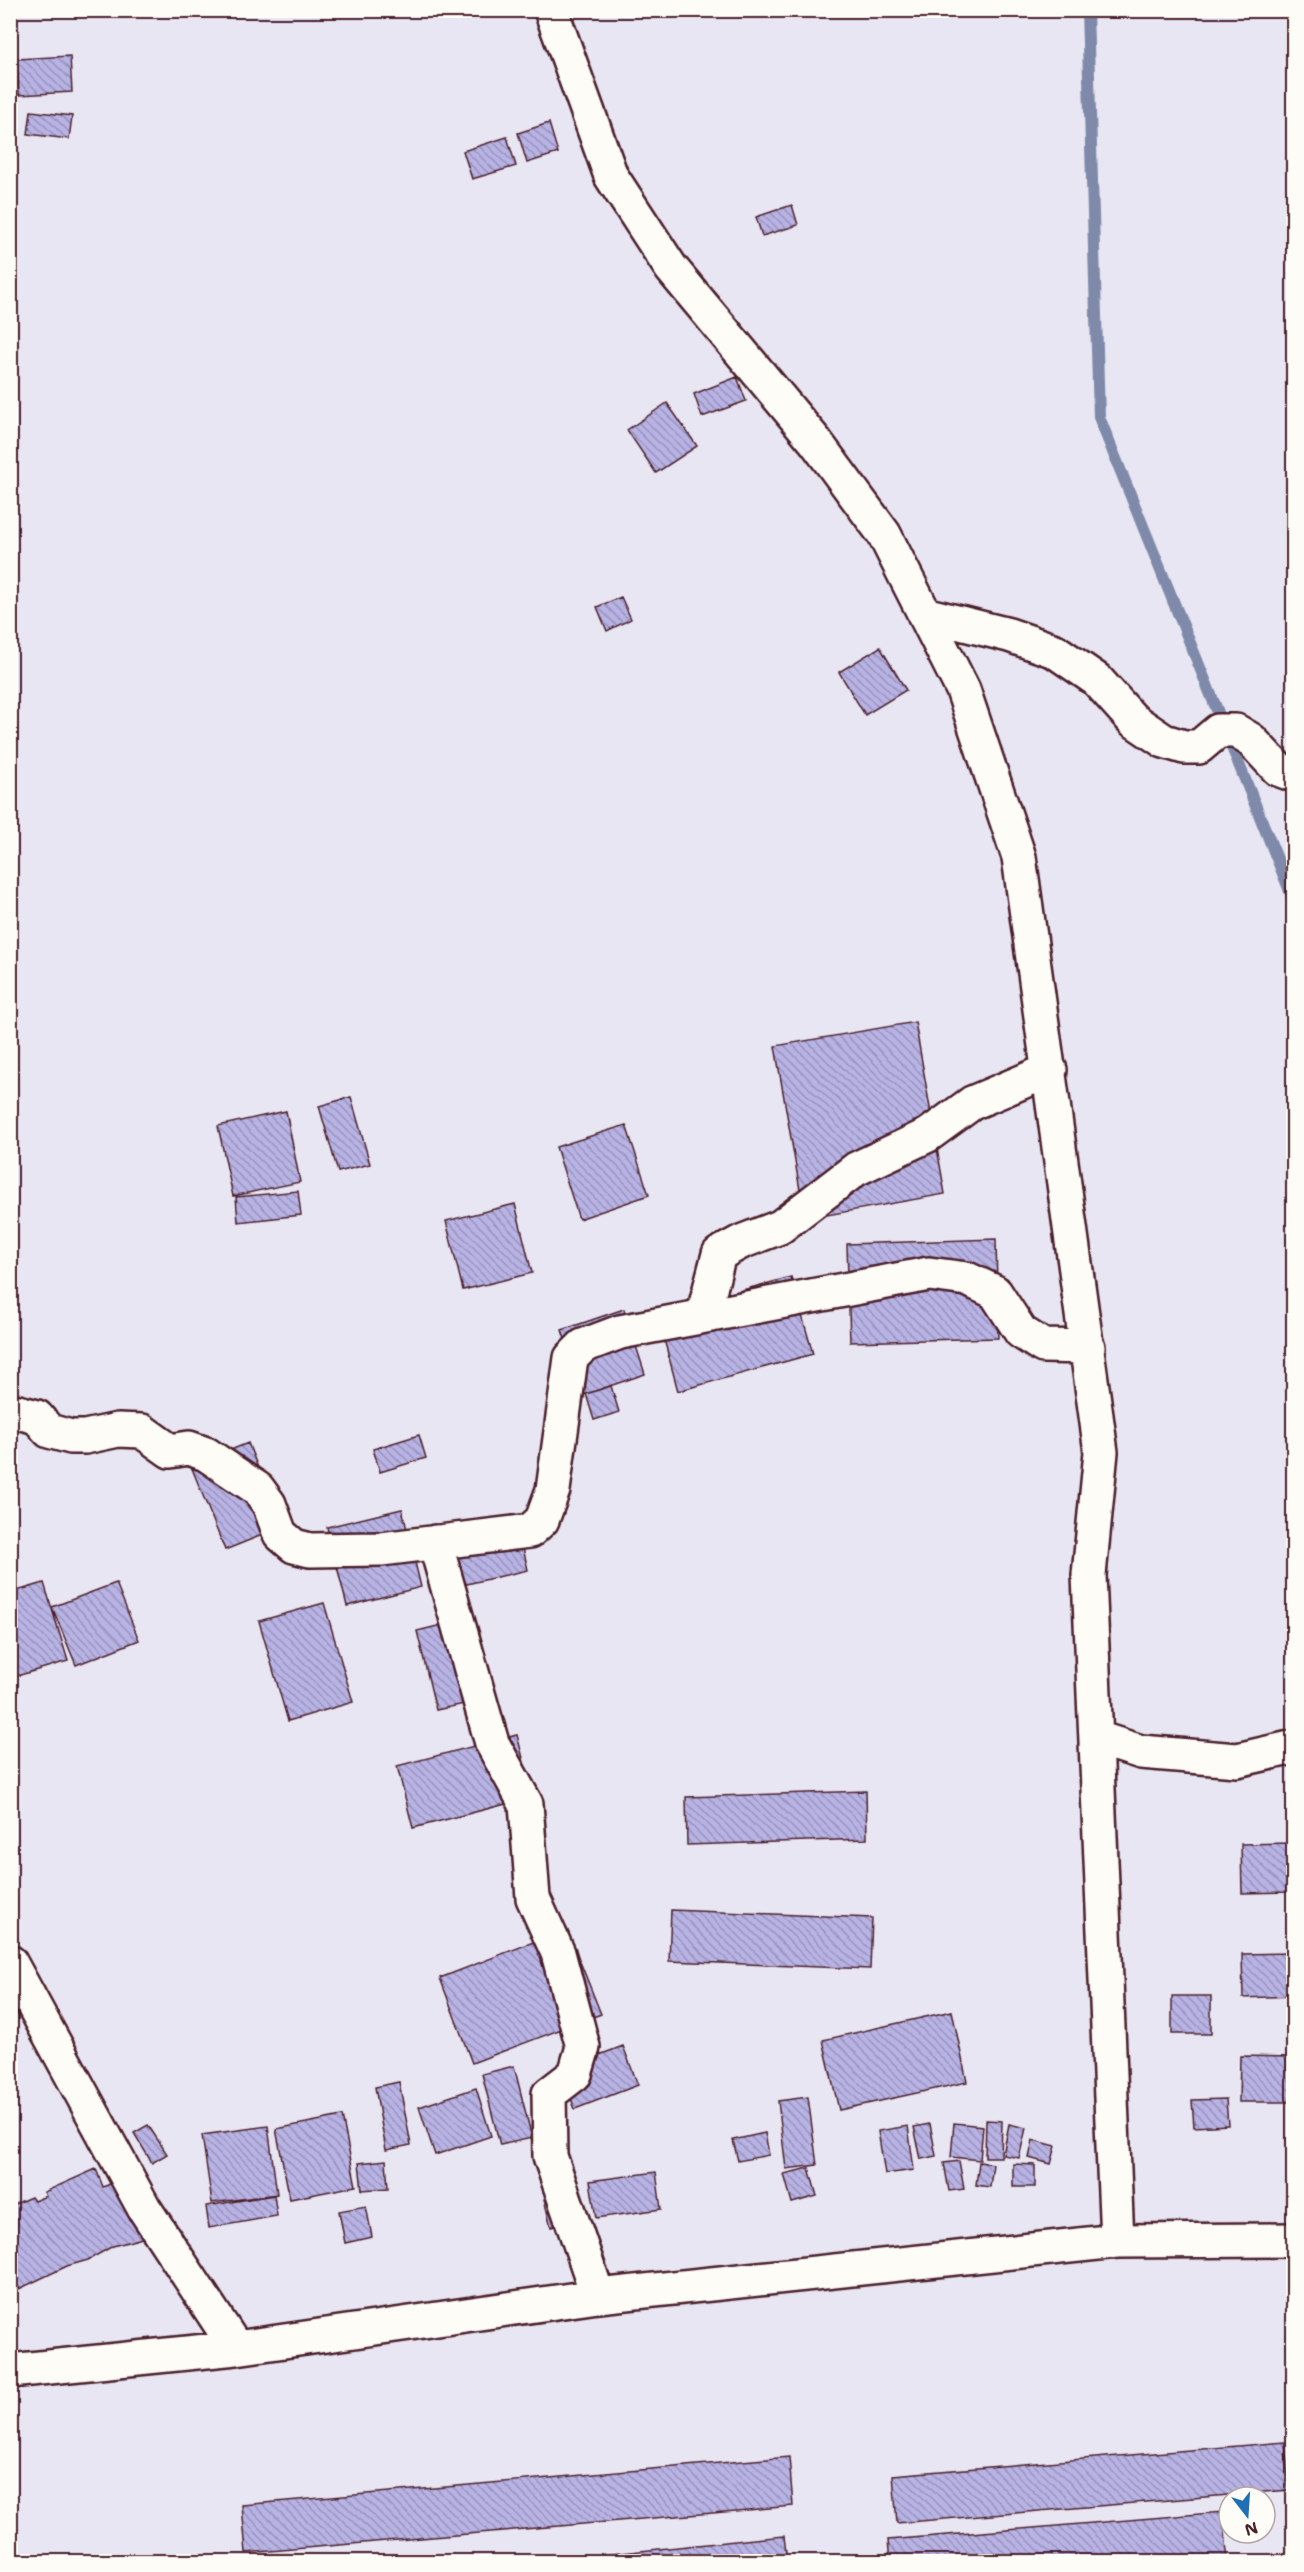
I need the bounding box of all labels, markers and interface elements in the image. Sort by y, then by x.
north arrow [1217,2485,1277,2545]
text: N [1242,2517,1260,2541]

